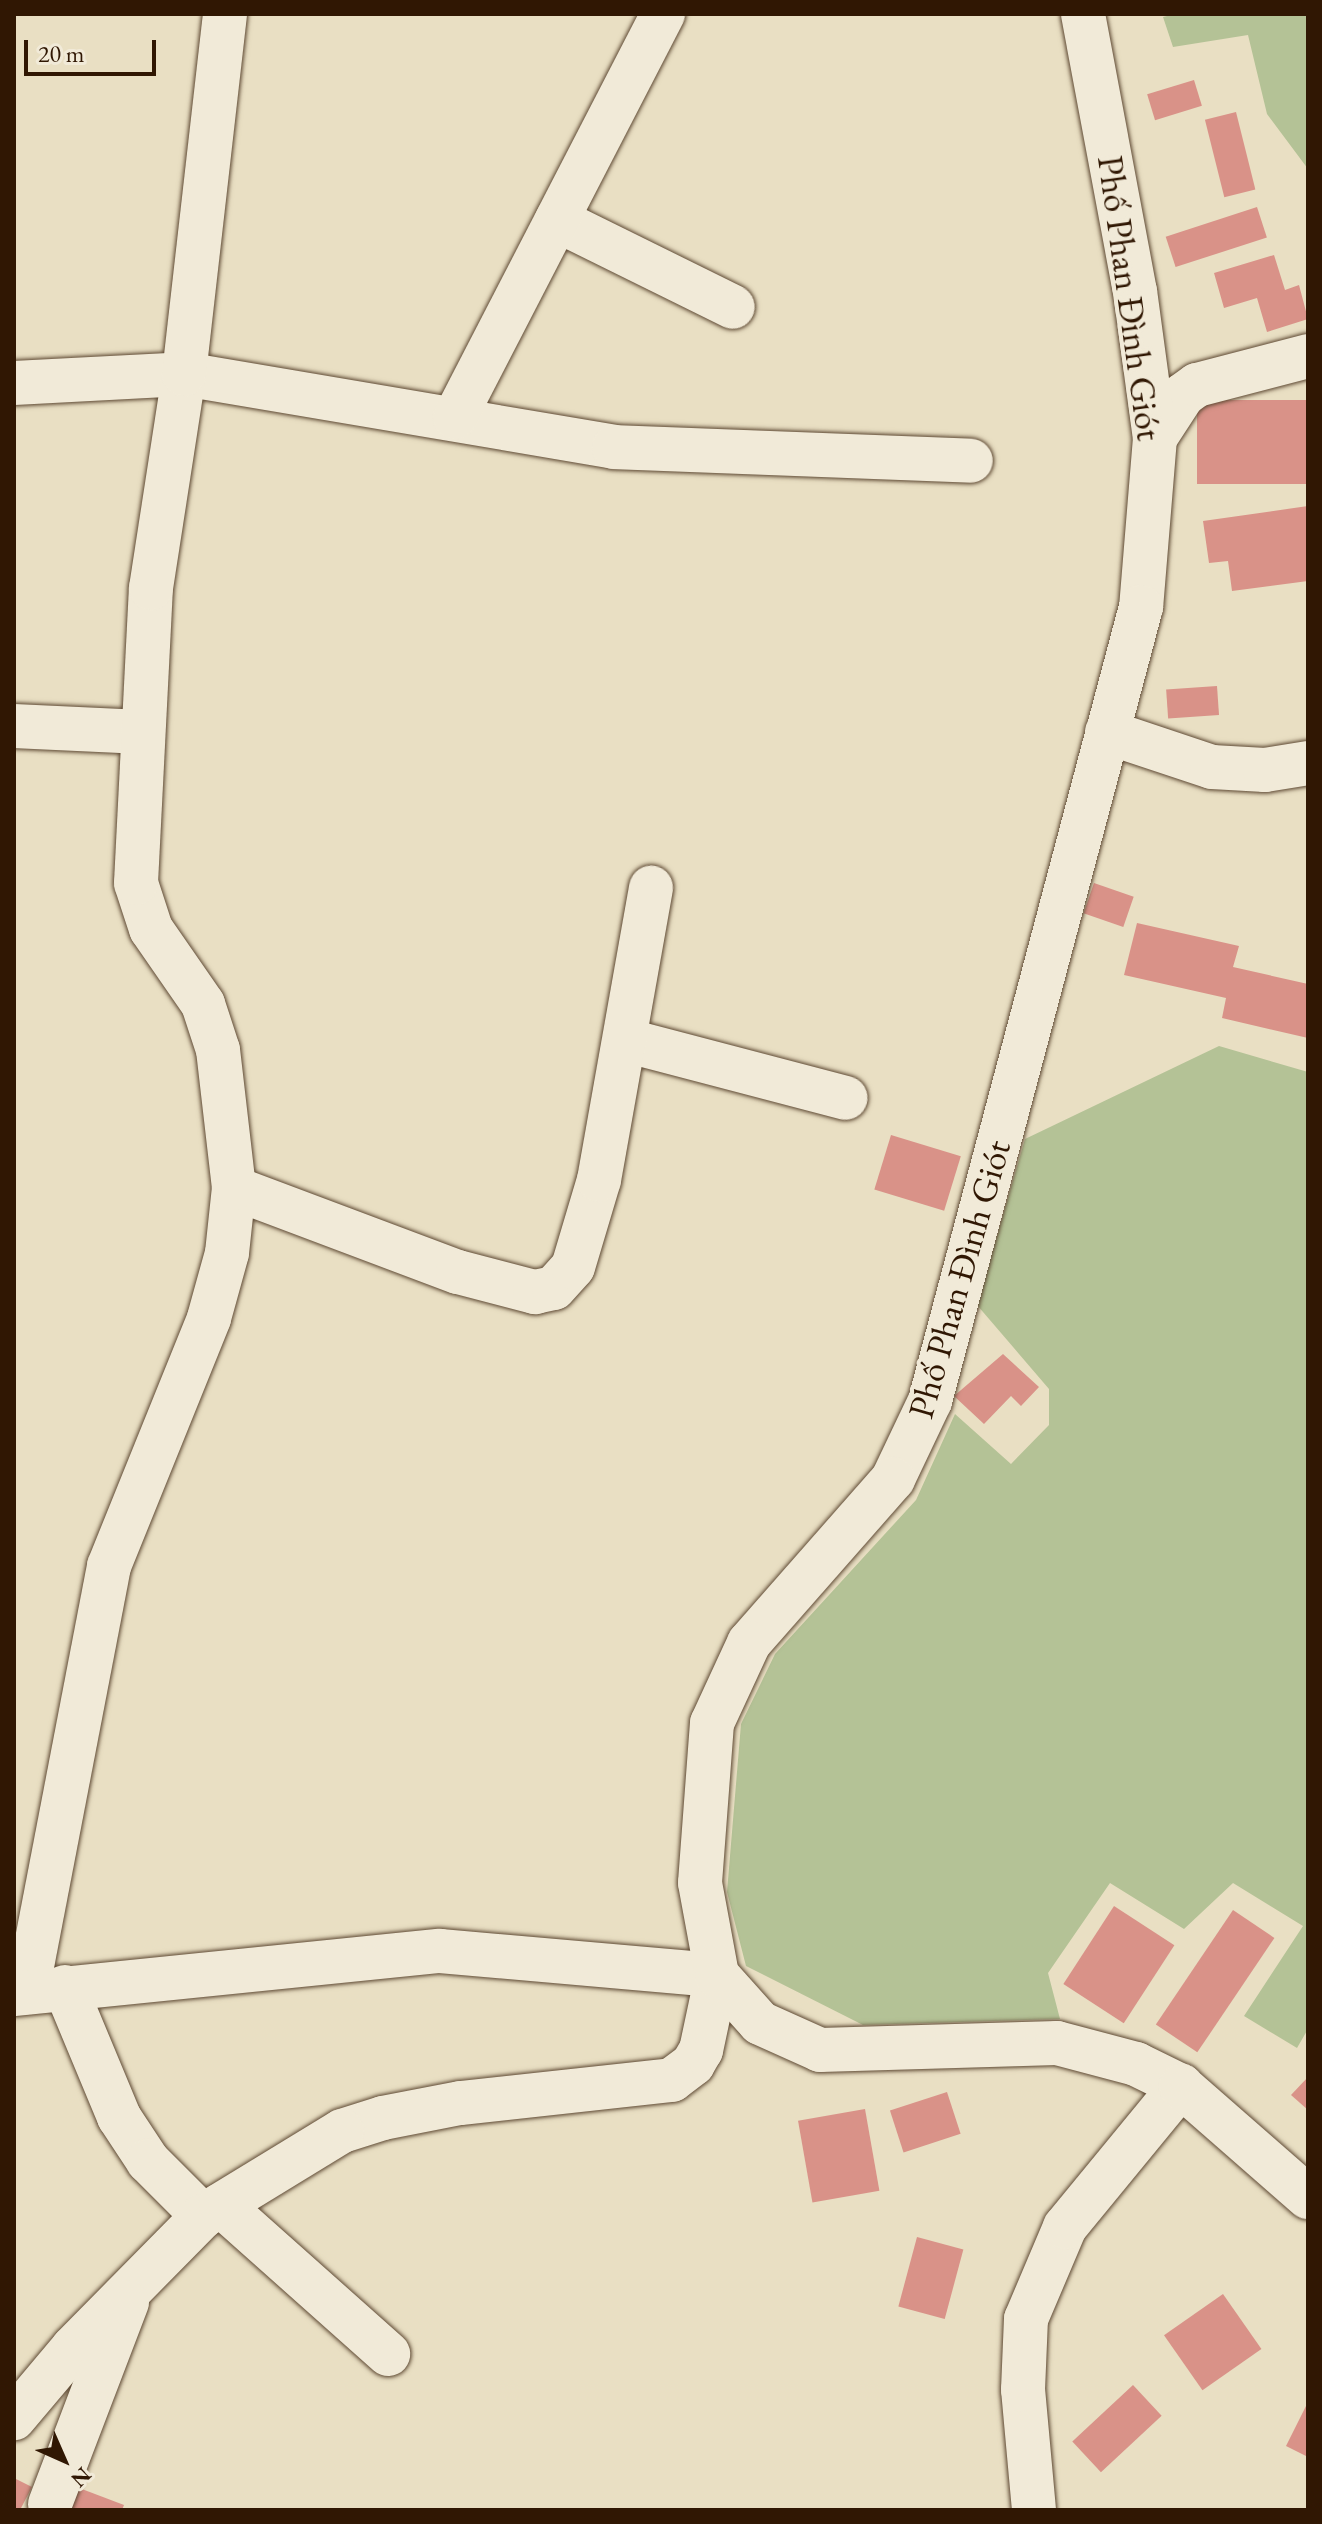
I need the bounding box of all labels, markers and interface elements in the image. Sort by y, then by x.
scale bar [28,24,160,74]
text: 20 m [38,38,85,69]
street label: Phố Phan Đình Giót [1089,153,1171,443]
street label: Phố Phan Đình Giót [899,1135,1019,1423]
north arrow [24,2420,104,2500]
text: N [65,2461,98,2494]

